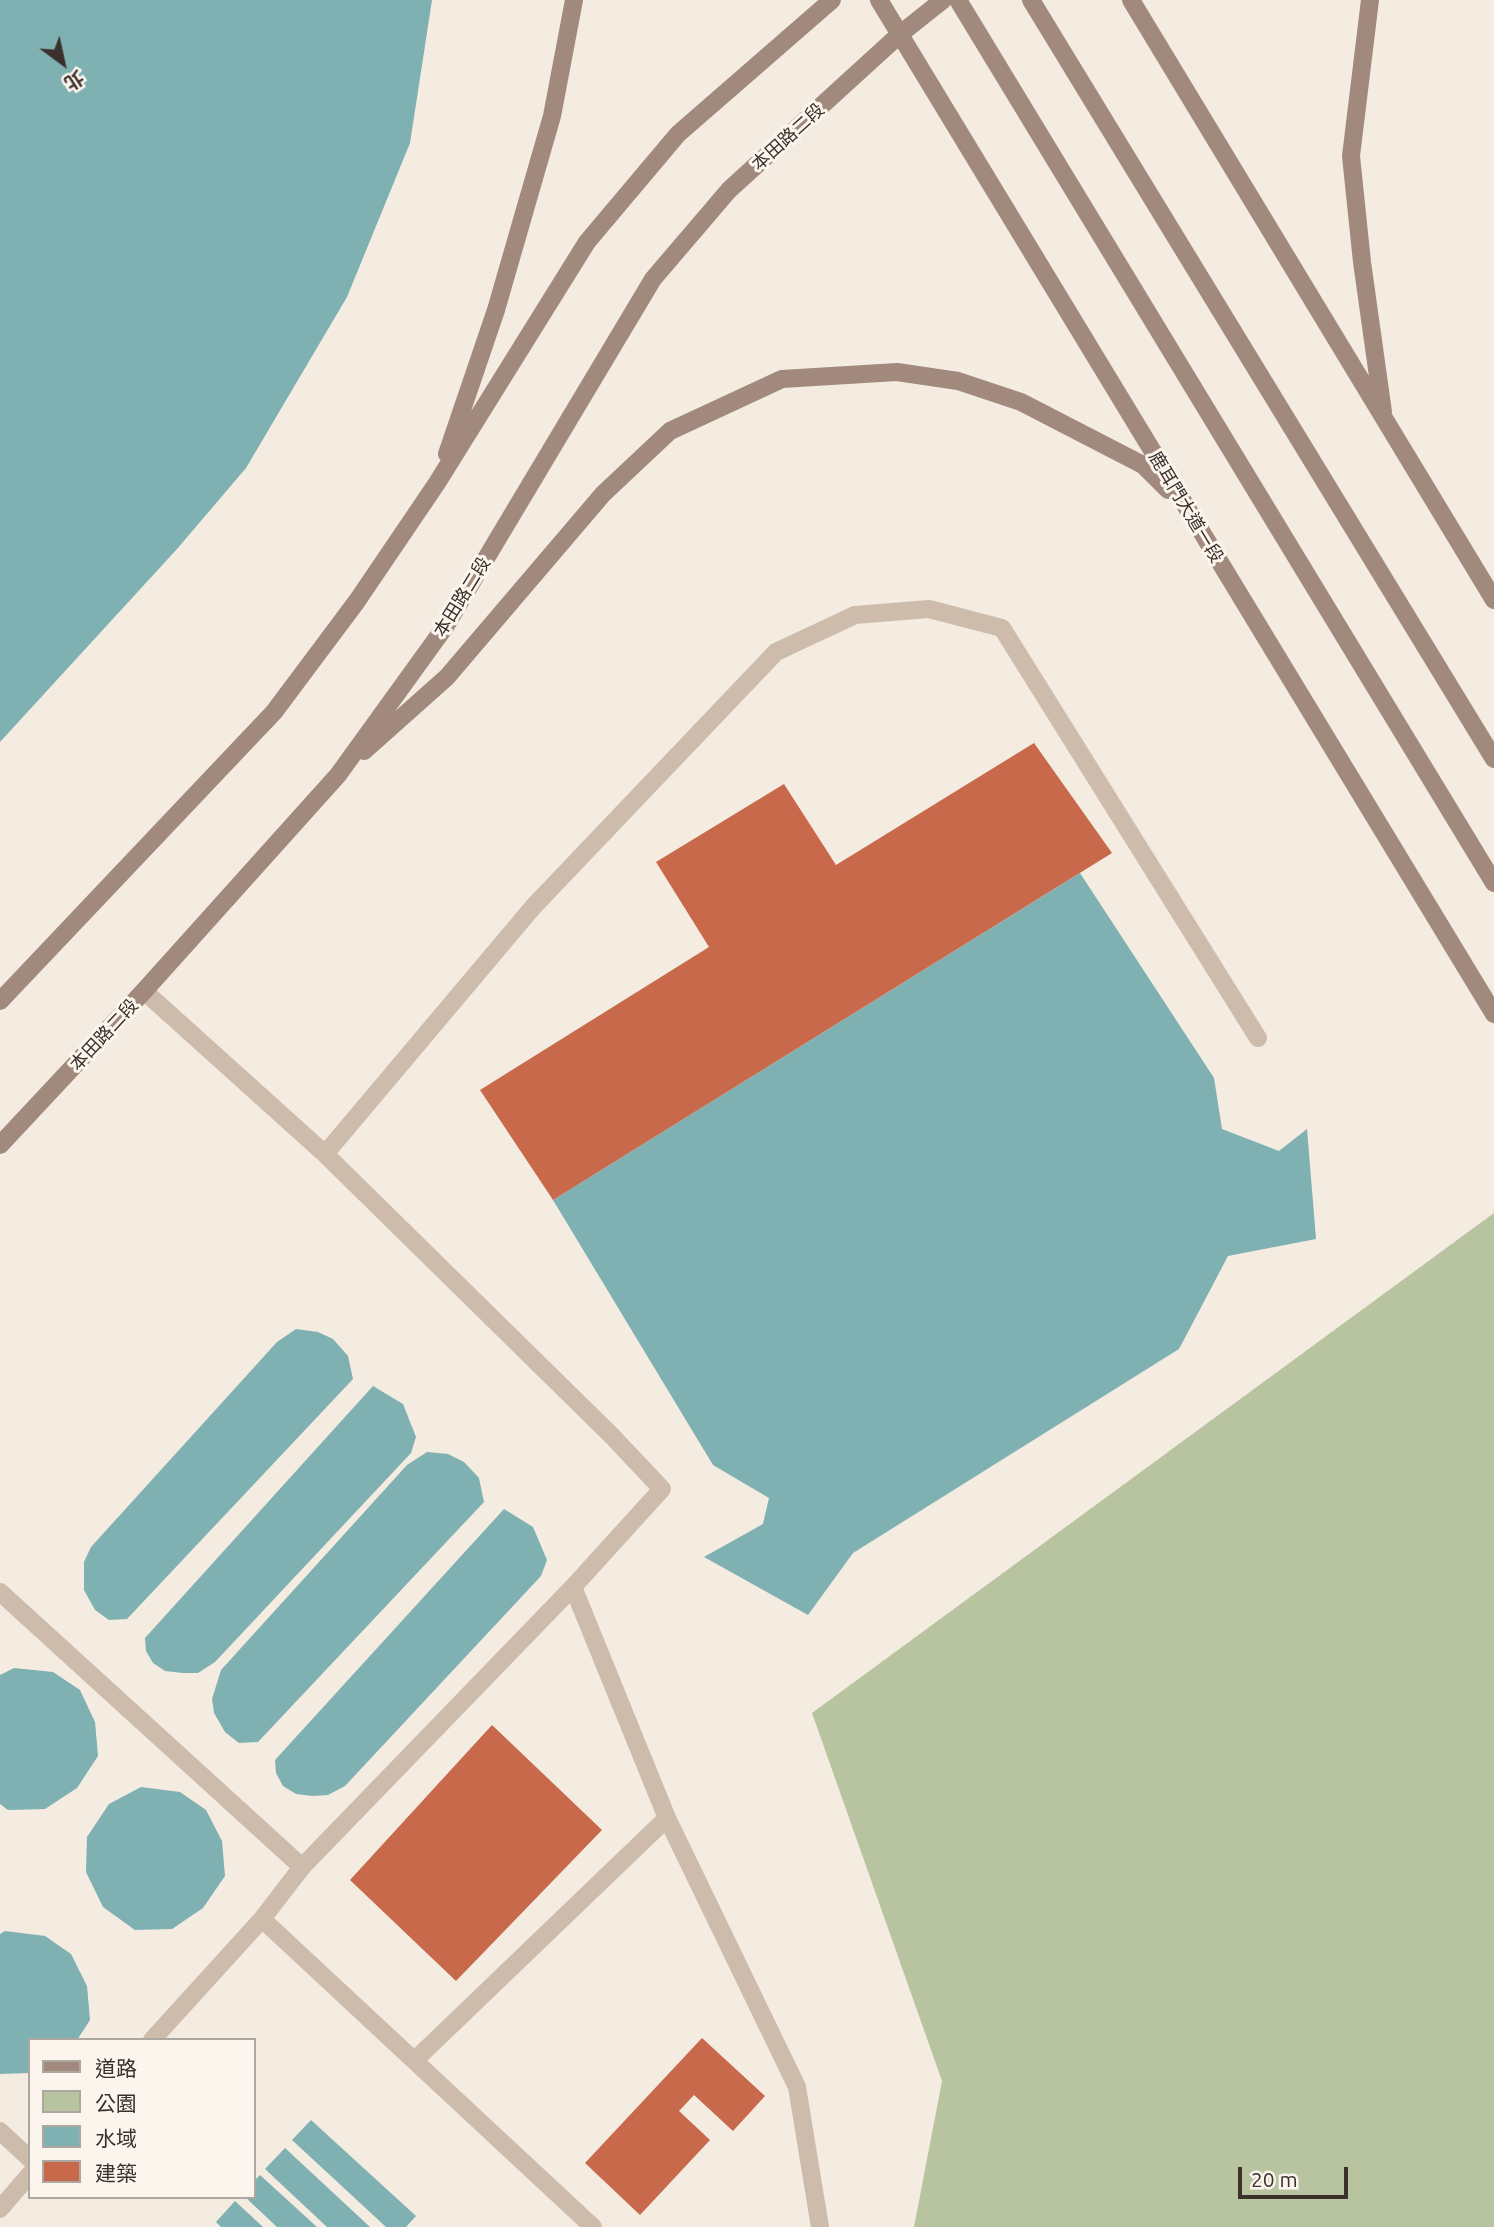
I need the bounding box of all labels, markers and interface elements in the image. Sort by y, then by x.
north arrow [28,28,98,98]
text: 北 [60,66,88,95]
street label: 本田路二段 [747,99,829,175]
street label: 鹿耳門大道一段 [1144,447,1228,567]
street label: 本田路二段 [429,553,495,641]
street label: 本田路二段 [65,995,143,1075]
legend [28,2038,256,2199]
text: 道路 [95,2056,137,2080]
text: 公園 [95,2091,137,2115]
text: 水域 [95,2126,137,2150]
scale bar [1242,2154,1352,2198]
text: 建築 [95,2161,137,2185]
text: 20 m [1251,2167,1298,2191]

